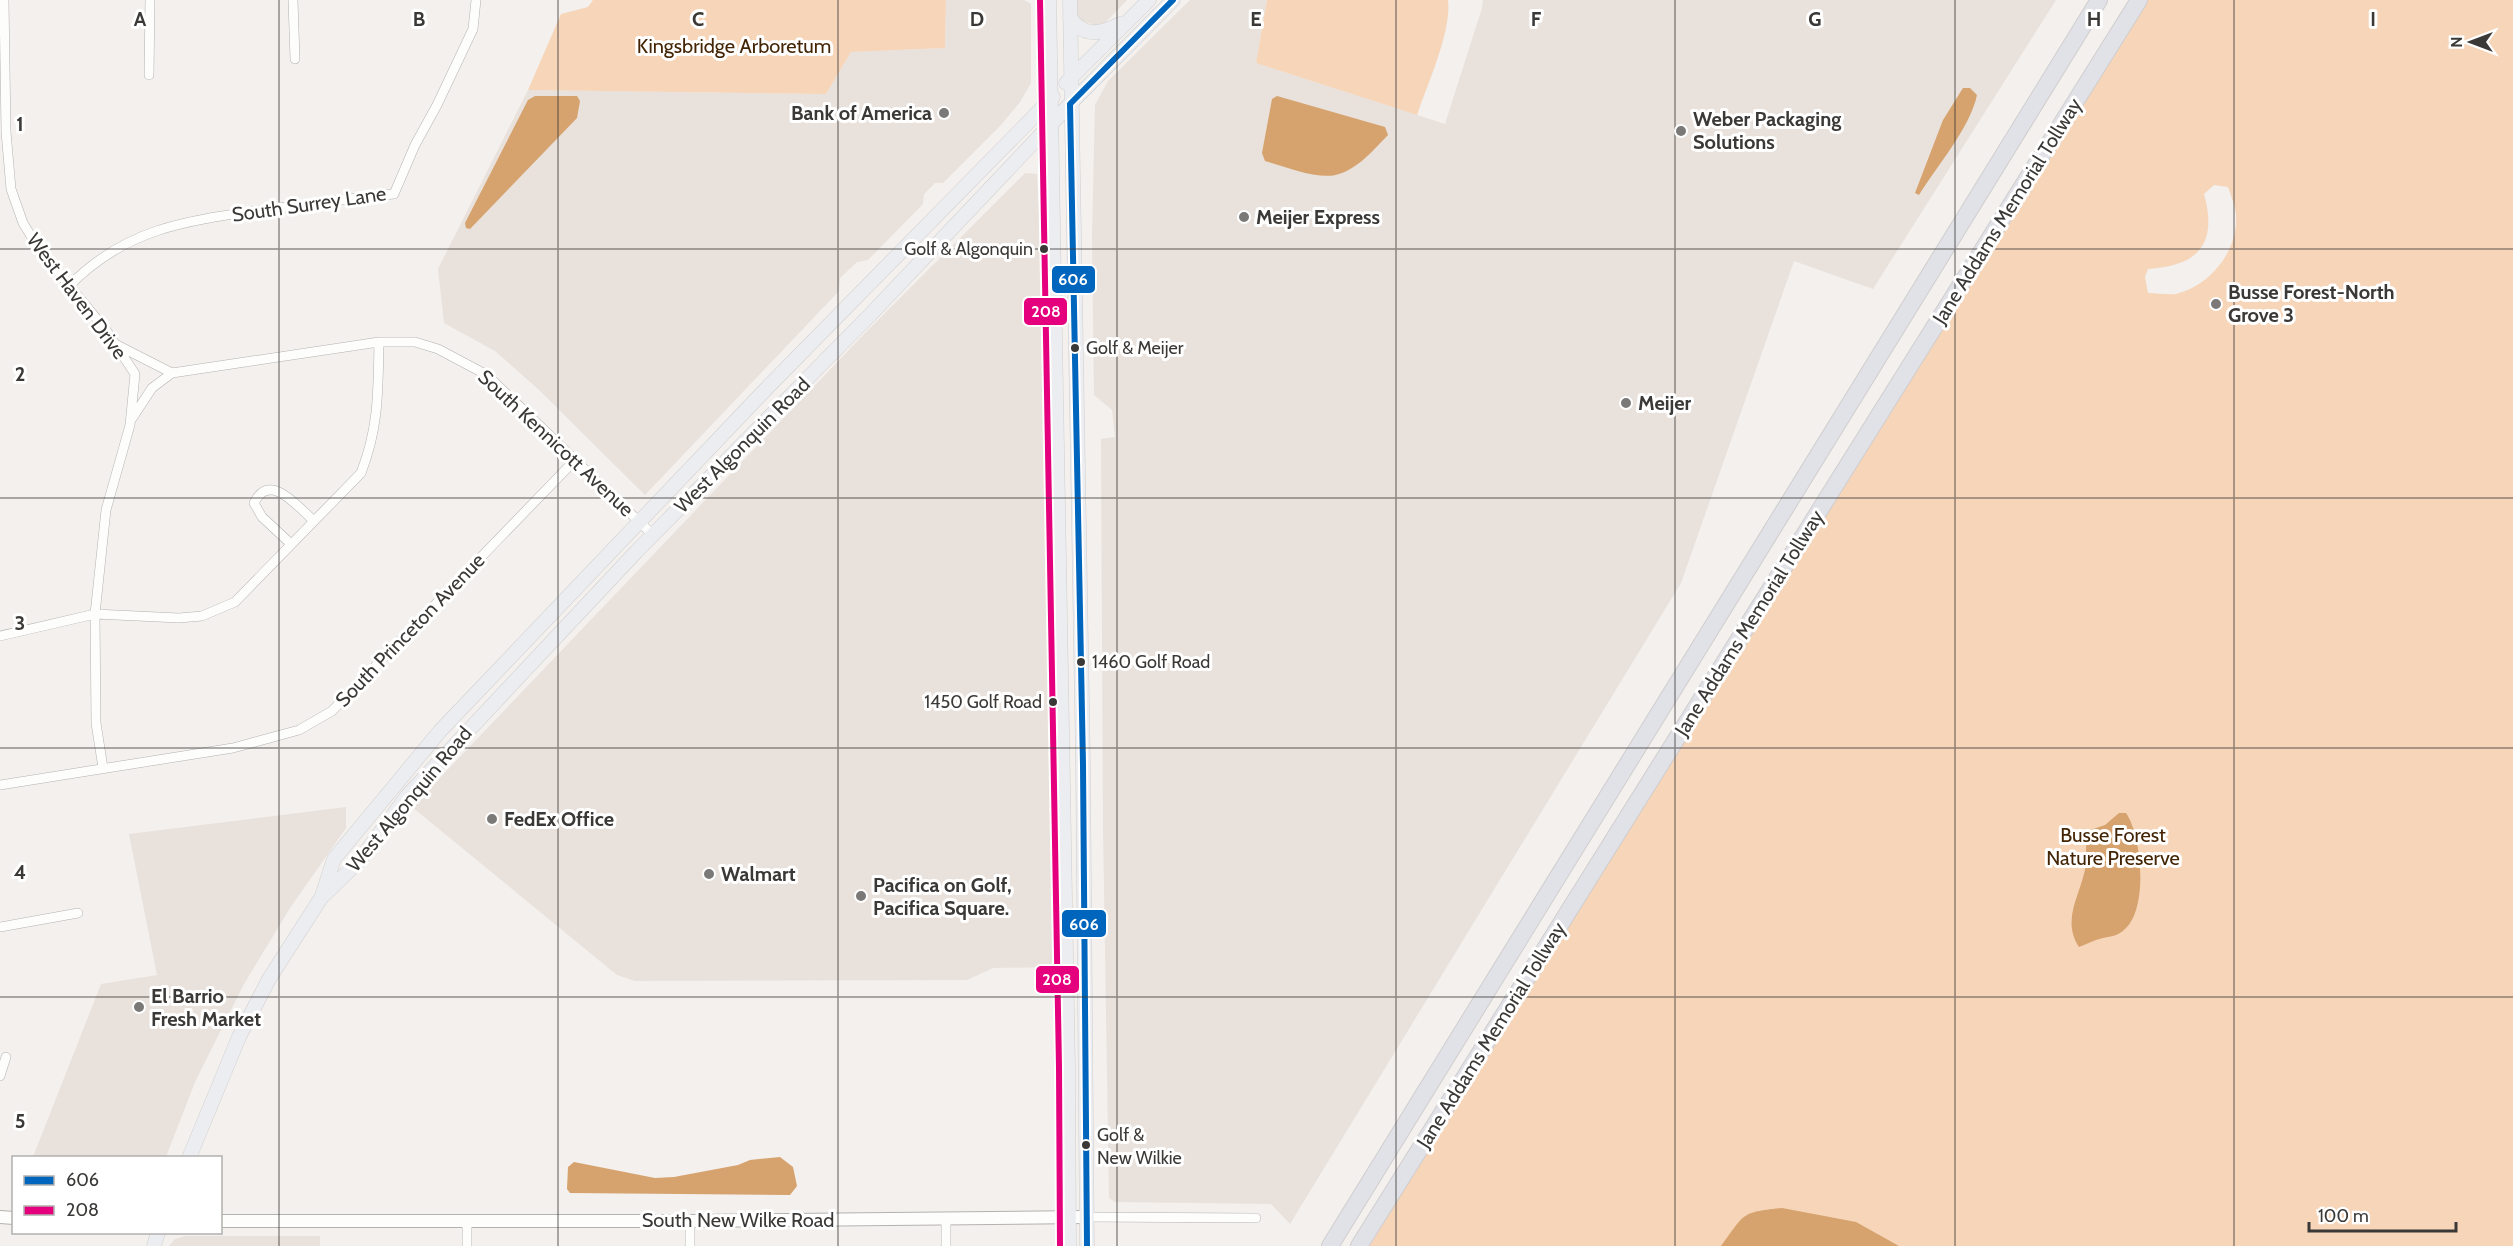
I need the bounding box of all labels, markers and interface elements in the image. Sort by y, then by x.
text: A [134,7,147,31]
text: B [413,7,425,31]
text: C [692,7,704,31]
text: D [970,7,984,31]
text: E [1250,7,1262,31]
text: F [1531,7,1542,31]
text: G [1808,7,1822,31]
text: H [2087,7,2101,31]
text: I [2370,7,2376,31]
north arrow [2441,12,2501,72]
park label: Kingsbridge Arboretum [637,34,831,58]
text: N [2447,36,2466,48]
street label: Jane Addams Memorial Tollway [1927,94,2087,329]
place label: Bank of America [791,101,932,125]
marker: Bank of America [937,106,951,120]
place label: Weber Packaging Solutions [1693,107,1841,154]
text: 1 [16,112,24,136]
marker: Weber Packaging Solutions [1674,124,1688,138]
street label: South Surrey Lane [230,181,388,227]
place label: Meijer Express [1256,205,1380,229]
marker: Meijer Express [1237,210,1251,224]
street label: West Haven Drive [22,228,132,364]
place label: Golf & Algonquin [904,238,1033,260]
marker: Golf & Algonquin [1038,243,1050,255]
line badge: 606 [1051,265,1096,294]
text: 606 [1058,270,1088,289]
place label: Busse Forest-North Grove 3 [2228,280,2395,327]
line badge: 208 [1023,297,1068,326]
marker: Busse Forest-North Grove 3 [2209,297,2223,311]
text: 208 [1031,302,1061,321]
place label: Golf & Meijer [1086,337,1184,359]
marker: Golf & Meijer [1069,342,1081,354]
text: 2 [15,362,25,386]
street label: South Kennicott Avenue [473,365,639,521]
street label: West Algonquin Road [669,372,815,518]
place label: Meijer [1638,391,1692,415]
marker: Meijer [1619,396,1633,410]
street label: Jane Addams Memorial Tollway [1669,506,1829,741]
street label: South Princeton Avenue [330,548,490,712]
text: 3 [15,611,25,635]
place label: 1460 Golf Road [1092,651,1210,673]
marker: 1460 Golf Road [1075,656,1087,668]
place label: 1450 Golf Road [924,691,1042,713]
marker: 1450 Golf Road [1047,696,1059,708]
street label: West Algonquin Road [341,722,477,876]
place label: FedEx Office [504,807,614,831]
marker: FedEx Office [485,812,499,826]
park label: Busse Forest Nature Preserve [2046,823,2180,870]
text: 4 [14,860,26,884]
place label: Walmart [721,862,796,886]
marker: Walmart [702,867,716,881]
place label: Pacifica on Golf, Pacifica Square. [873,873,1012,920]
marker: Pacifica on Golf, Pacifica Square. [854,889,868,903]
line badge: 606 [1061,909,1107,938]
text: 606 [1069,915,1099,934]
street label: Jane Addams Memorial Tollway [1411,918,1571,1153]
line badge: 208 [1035,965,1080,994]
text: 208 [1042,970,1072,989]
place label: El Barrio Fresh Market [151,984,261,1031]
marker: El Barrio Fresh Market [132,1000,146,1014]
text: 5 [15,1109,25,1133]
place label: Golf & New Wilkie [1097,1124,1182,1169]
marker: Golf & New Wilkie [1080,1139,1092,1151]
legend [12,1156,222,1234]
text: 606 [66,1169,99,1191]
scale bar [2309,1195,2456,1233]
text: 208 [66,1199,99,1221]
text: 100 m [2318,1205,2369,1227]
street label: South New Wilke Road [642,1208,834,1232]

